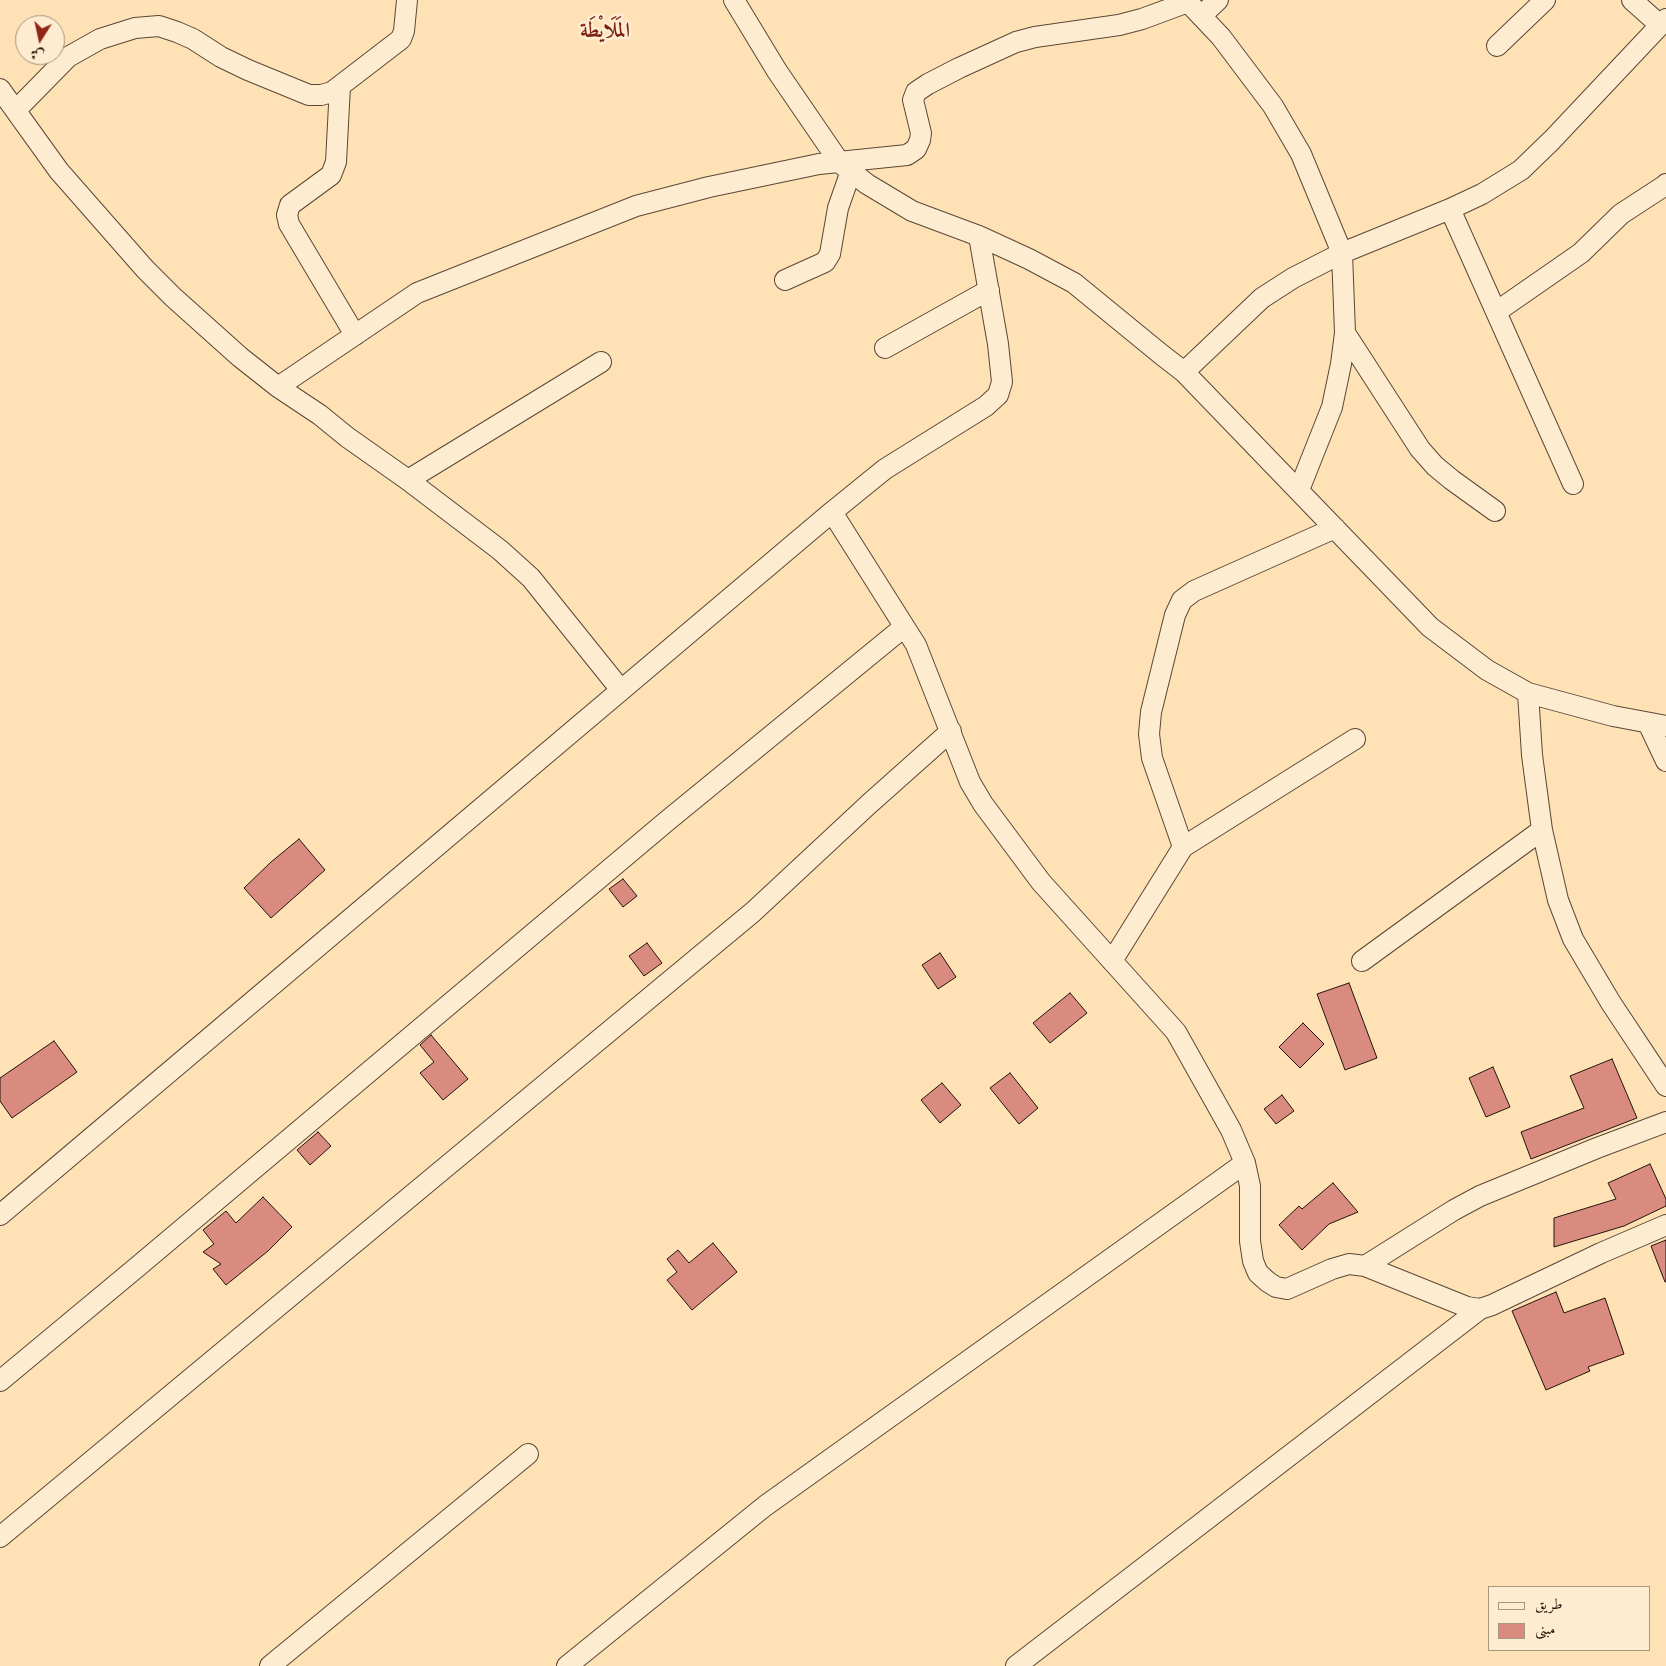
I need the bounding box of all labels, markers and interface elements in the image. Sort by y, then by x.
north arrow [15,15,65,65]
district label: المَلَايْطَة [580,19,630,45]
text: ش [29,44,46,65]
legend [1488,1586,1651,1651]
text: طريق [1535,1594,1562,1614]
text: مبنى [1535,1619,1555,1639]

